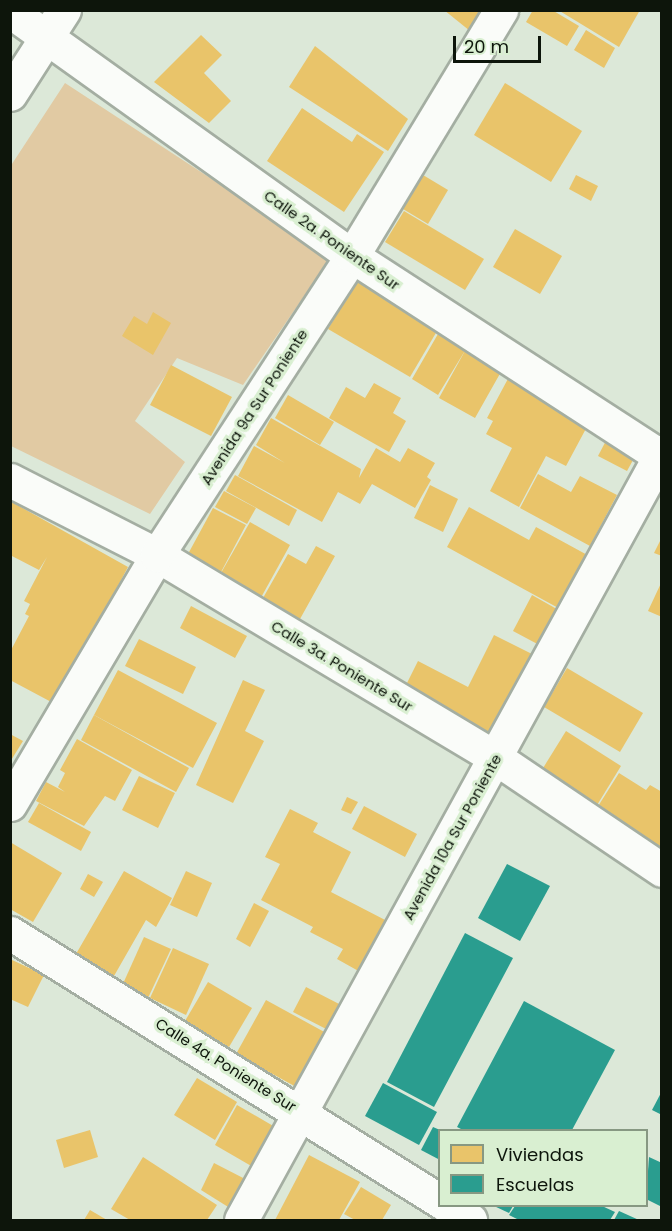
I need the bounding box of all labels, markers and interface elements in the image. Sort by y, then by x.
scale bar [456,24,544,62]
text: 20 m [464,34,509,59]
street label: Calle 2a. Poniente Sur [261,186,403,294]
street label: Avenida 9a Sur Poniente [197,326,311,488]
street label: Calle 3a. Poniente Sur [268,617,416,715]
street label: Avenida 10a Sur Poniente [399,751,505,923]
street label: Calle 4a. Poniente Sur [152,1014,300,1116]
legend [438,1129,648,1207]
text: Viviendas [496,1142,584,1167]
text: Escuelas [496,1172,574,1197]

